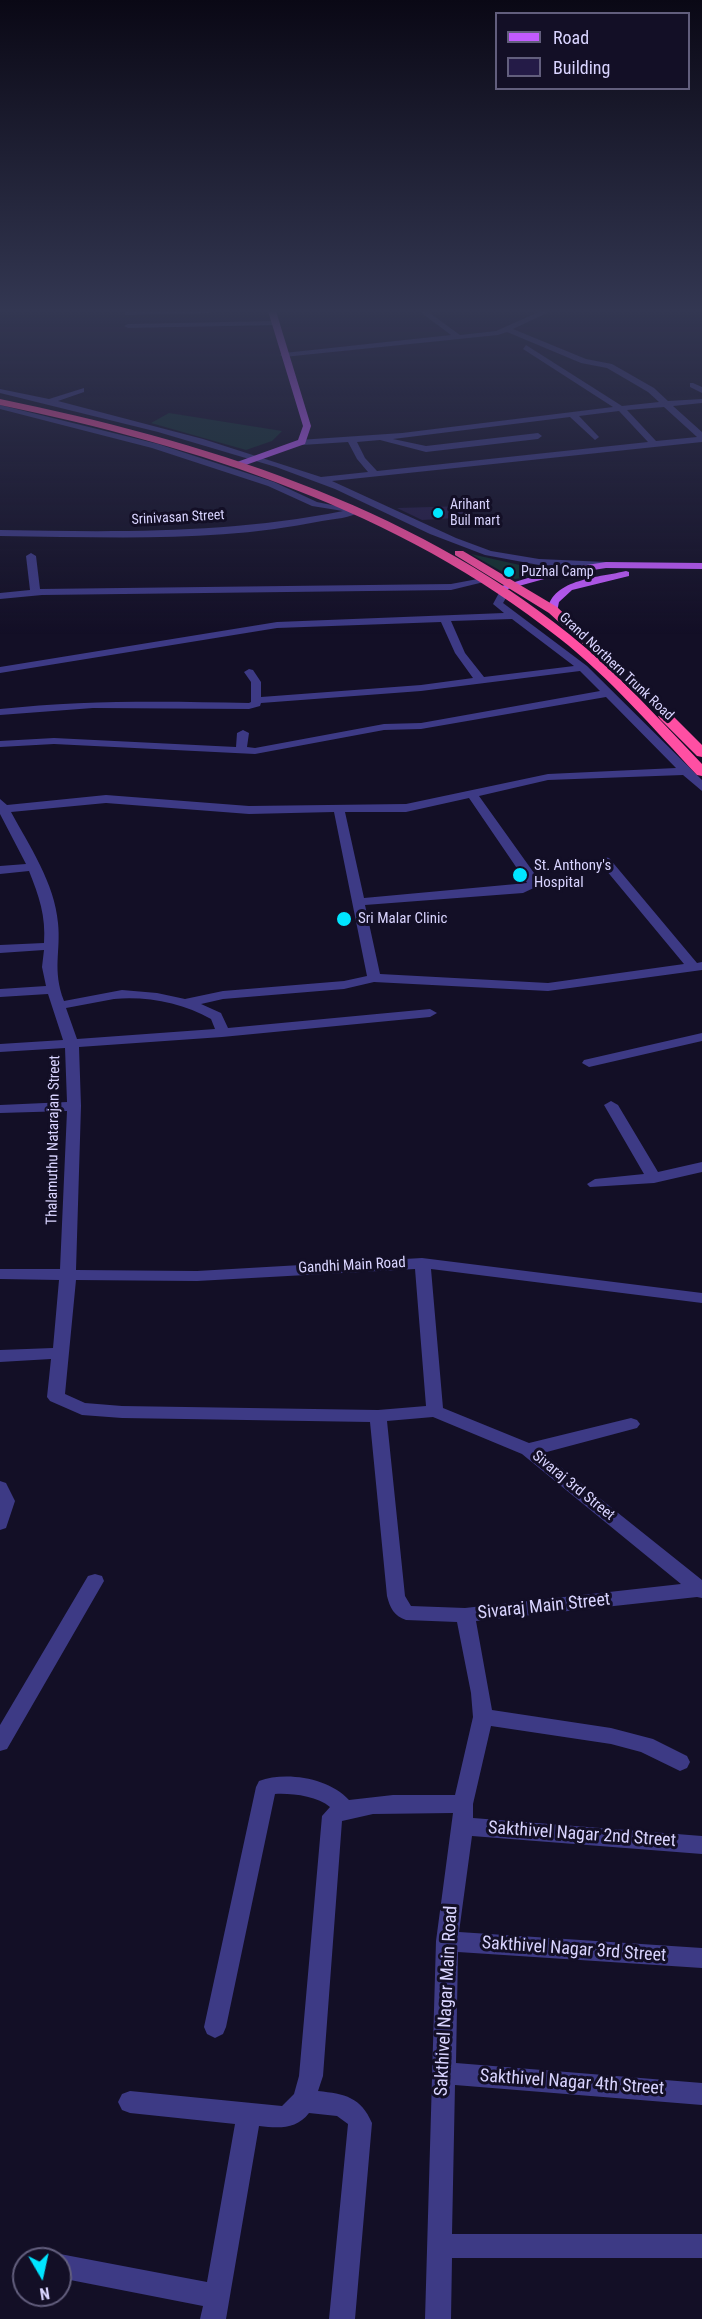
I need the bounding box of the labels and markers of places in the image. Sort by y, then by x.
place label: Arihant Buil mart [450,497,500,530]
marker: Arihant Buil mart [431,506,445,520]
place label: Puzhal Camp [521,564,594,580]
marker: Puzhal Camp [502,565,516,579]
place label: St. Anthony's Hospital [534,857,611,892]
marker: St. Anthony's Hospital [511,866,529,884]
marker: Sri Malar Clinic [335,910,353,928]
place label: Sri Malar Clinic [358,910,447,928]

